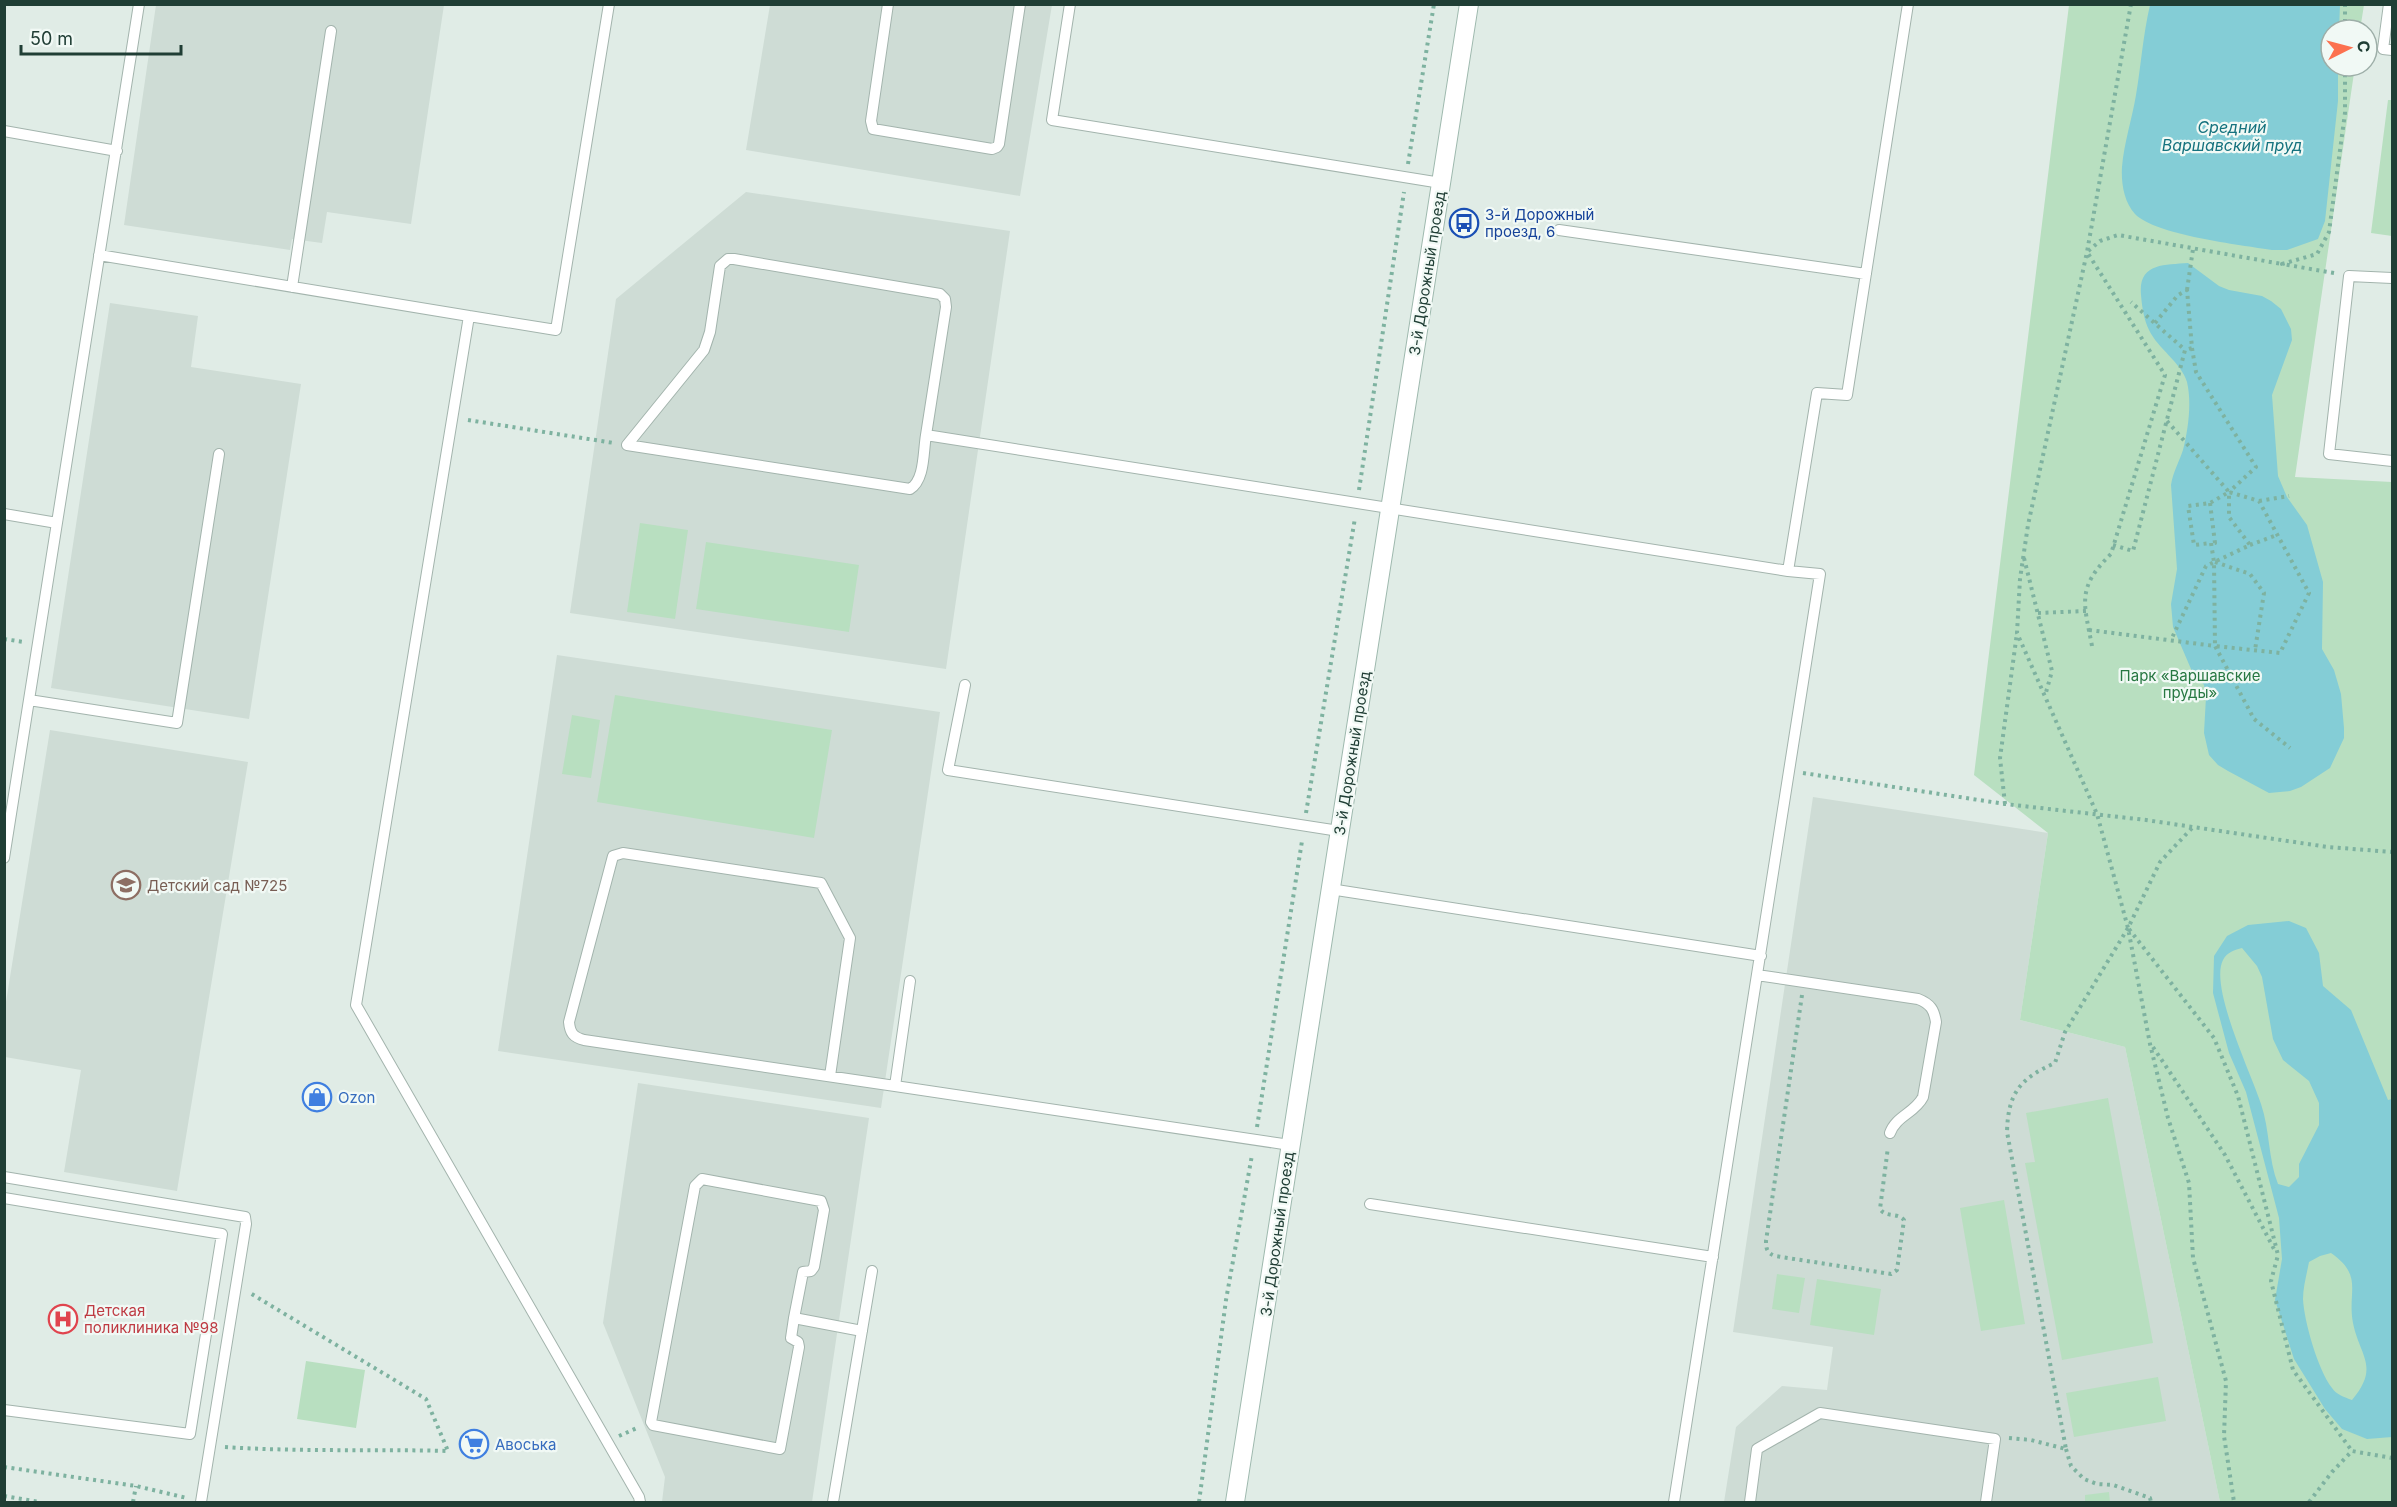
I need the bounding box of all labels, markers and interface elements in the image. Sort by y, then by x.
scale bar [21,18,182,56]
north arrow [2319,18,2379,78]
text: 50 m [30,28,73,49]
text: С [2353,39,2374,54]
water label: Средний Варшавский пруд [2162,117,2302,155]
street label: 3-й Дорожный проезд [1405,189,1449,357]
place label: 3-й Дорожный проезд, 6 [1485,205,1594,241]
bus stop icon: 3-й Дорожный проезд, 6 [1448,207,1480,239]
park label: Парк «Варшавские пруды» [2120,666,2260,702]
street label: 3-й Дорожный проезд [1330,669,1374,837]
school or university icon: Детский сад №725 [110,869,142,901]
place label: Детский сад №725 [147,876,287,895]
shop icon: Ozon [301,1081,333,1113]
place label: Ozon [338,1088,375,1107]
street label: 3-й Дорожный проезд [1256,1150,1298,1318]
place label: Детская поликлиника №98 [84,1301,218,1337]
hospital icon: Детская поликлиника №98 [47,1303,79,1335]
supermarket icon: Авоська [458,1428,490,1460]
place label: Авоська [495,1435,556,1454]

